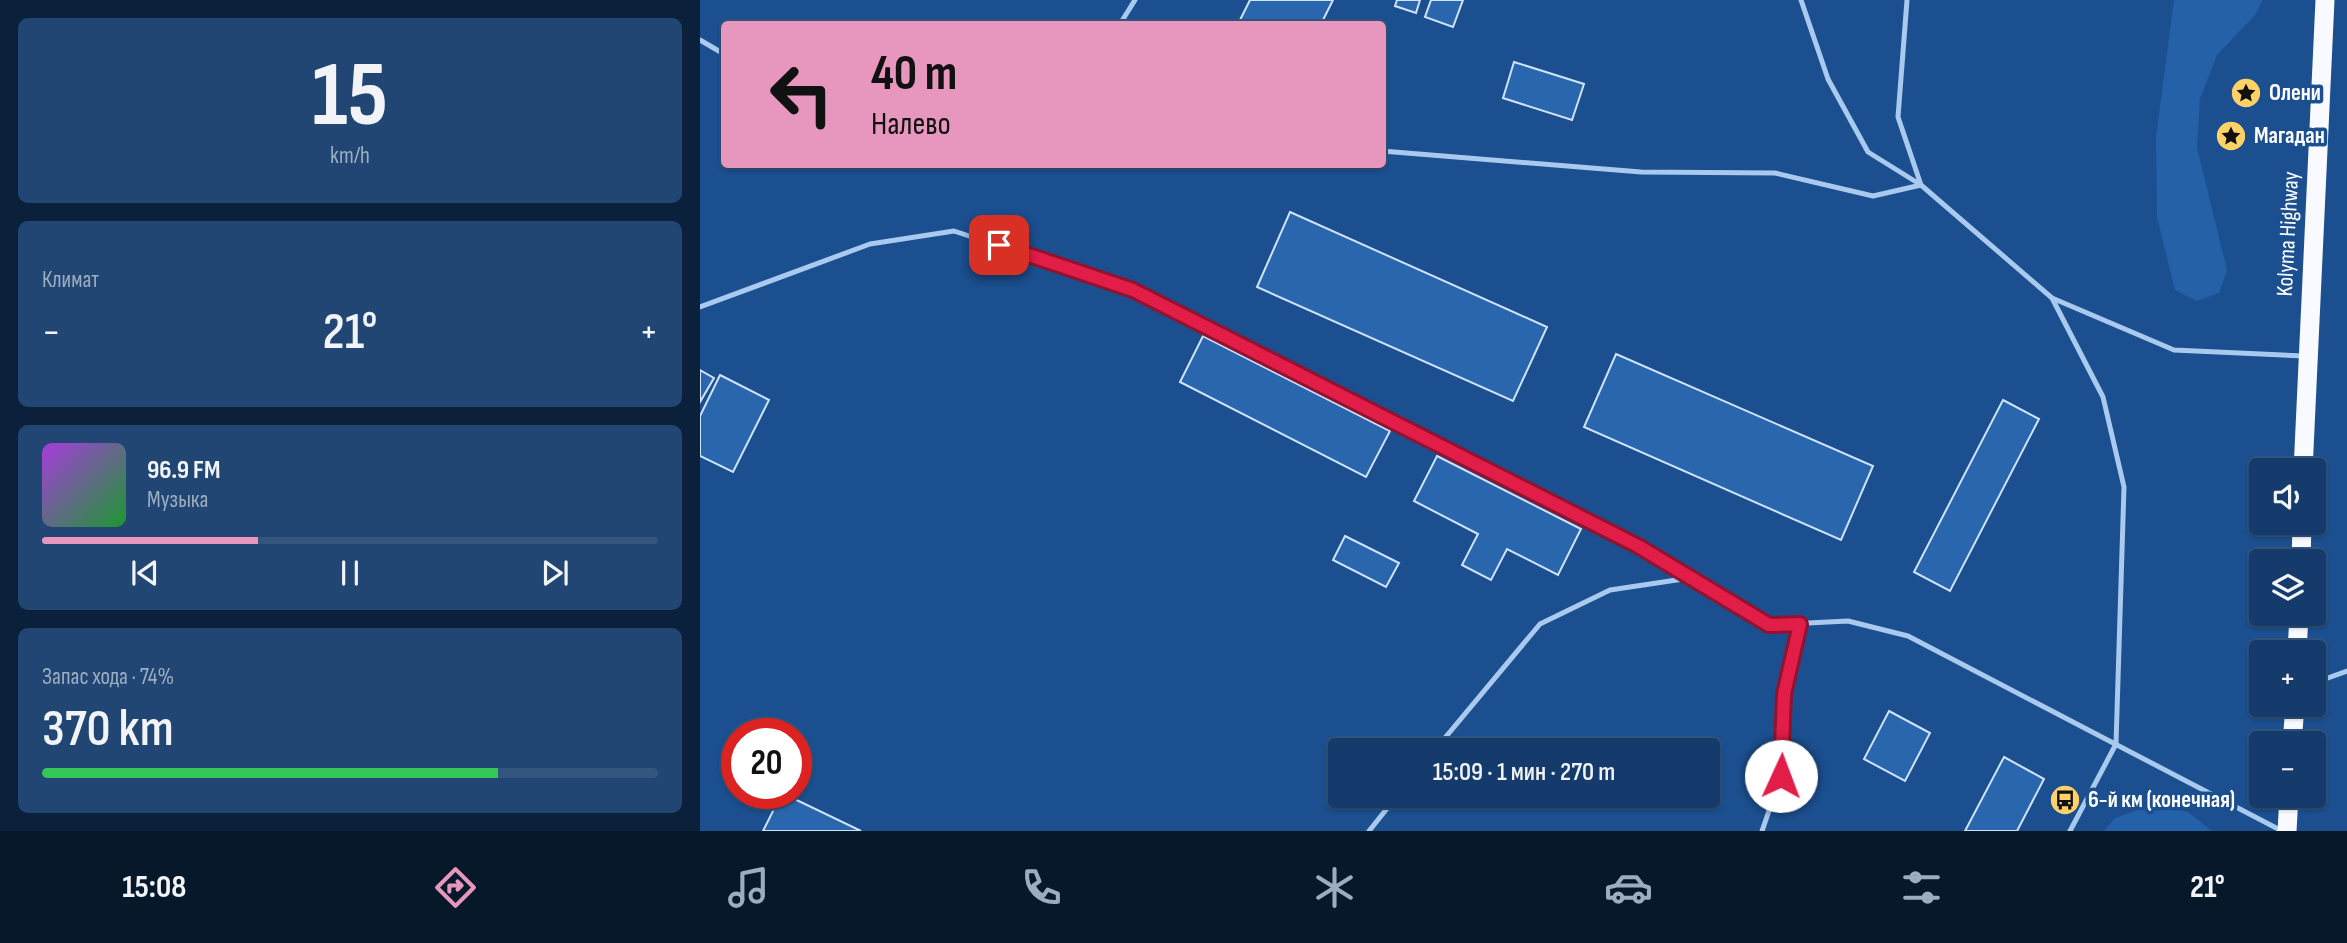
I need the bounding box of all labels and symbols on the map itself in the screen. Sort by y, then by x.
place icon: Олени [2229,76,2263,110]
place label: Олени [2269,79,2321,107]
place icon: Магадан [2214,119,2248,153]
place label: Магадан [2254,122,2325,150]
street label: Kolyma Highway [2271,171,2305,297]
pin [969,215,1029,275]
speed limit sign: 20 [721,718,812,809]
position arrow [1744,739,1818,813]
bus stop icon: 6-й км (конечная) [2048,783,2082,817]
place label: 6-й км (конечная) [2088,786,2235,814]

